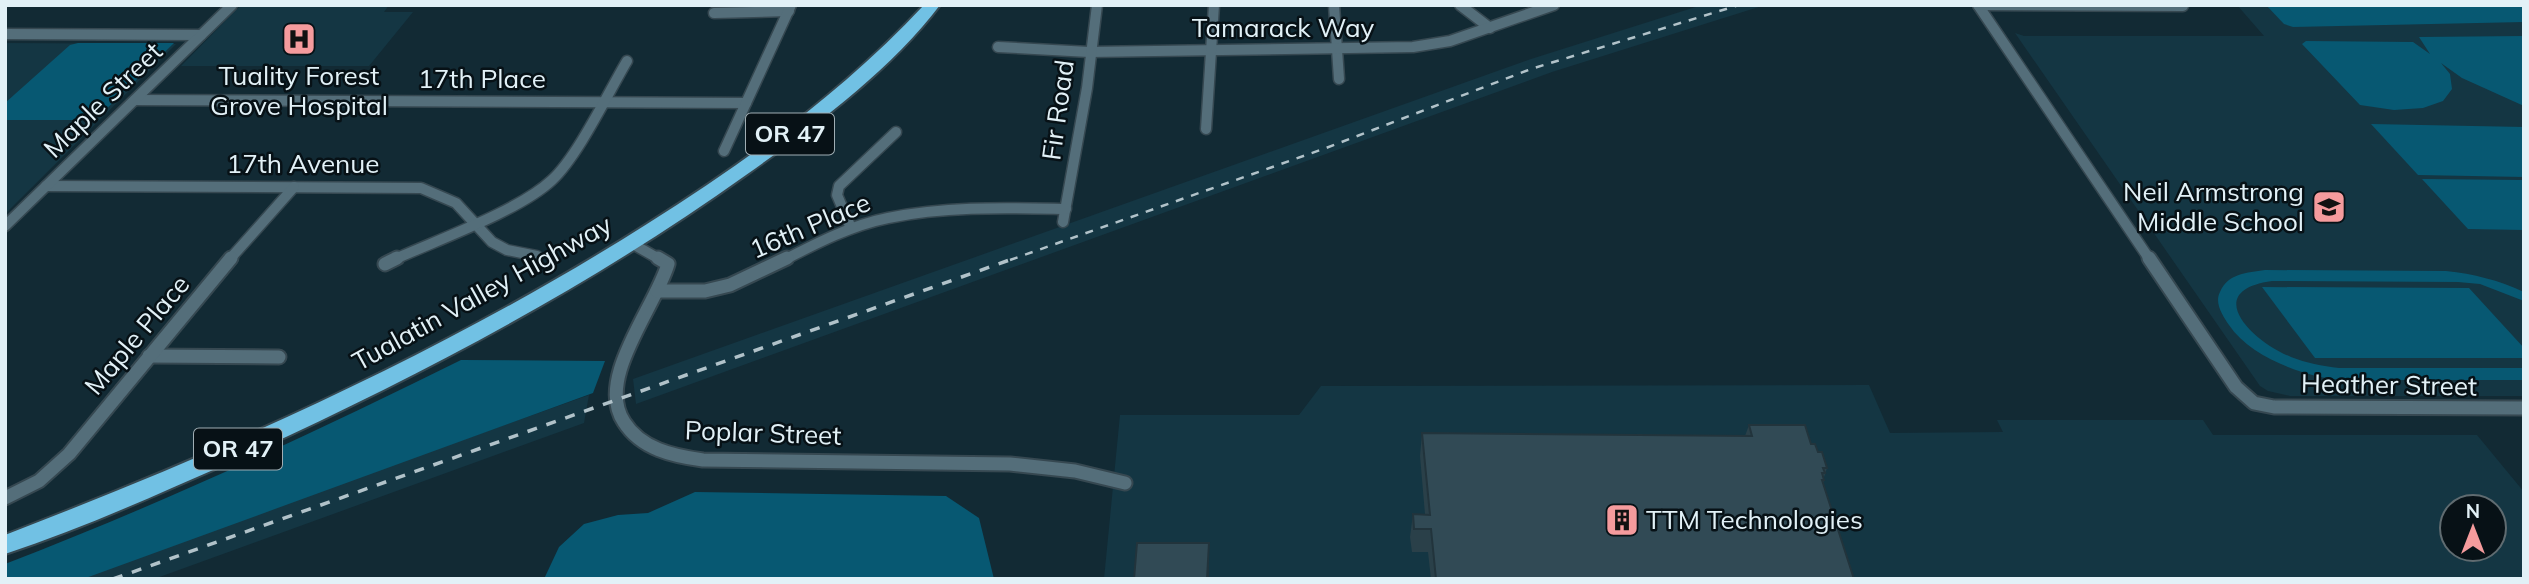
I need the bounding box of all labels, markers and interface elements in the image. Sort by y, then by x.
street label: Tamarack Way [1192,11,1374,44]
hospital icon: Tuality Forest Grove Hospital [280,20,318,58]
street label: Maple Street [36,35,169,164]
street label: Fir Road [1034,58,1081,162]
place label: Tuality Forest Grove Hospital [210,59,388,122]
street label: 17th Place [418,62,546,95]
road number: OR 47 [746,114,834,154]
street label: 17th Avenue [227,147,379,180]
place label: Neil Armstrong Middle School [2123,175,2304,238]
street label: 16th Place [745,185,875,266]
school or university icon: Neil Armstrong Middle School [2310,188,2348,226]
street label: Tualatin Valley Highway [346,207,617,378]
street label: Maple Place [77,268,196,401]
street label: Heather Street [2301,366,2477,403]
street label: Poplar Street [684,413,842,452]
road number: OR 47 [194,428,282,470]
north arrow [2438,493,2508,563]
text: N [2466,499,2480,523]
building icon: TTM Technologies [1603,501,1641,539]
place label: TTM Technologies [1646,503,1863,536]

